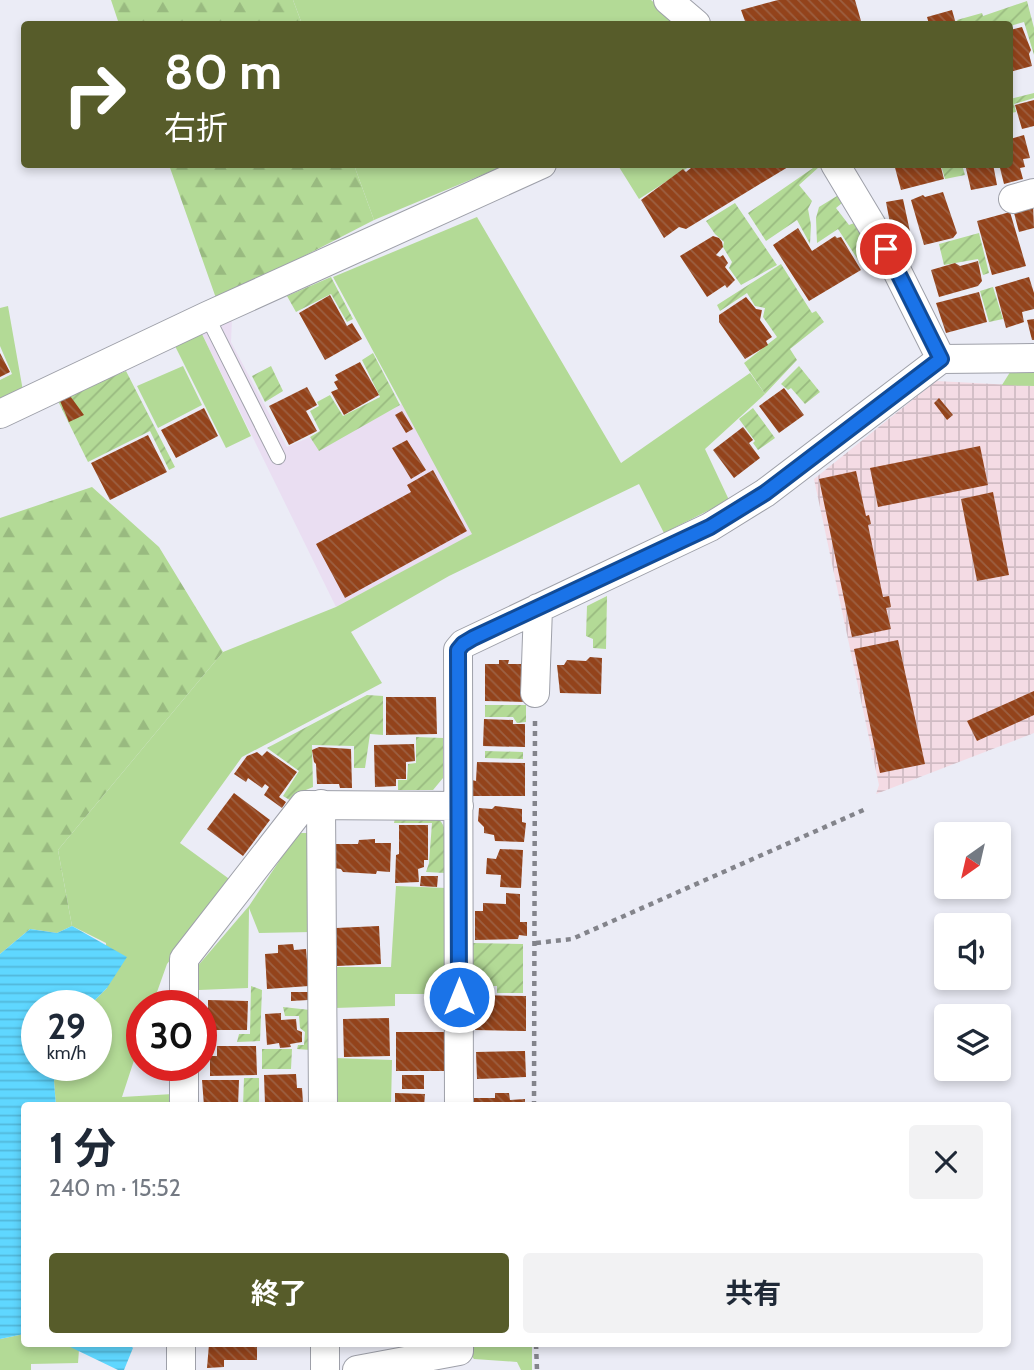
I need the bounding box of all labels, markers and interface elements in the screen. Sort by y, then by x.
text: 80 m [164,42,282,101]
icon: right [49,49,140,140]
text: 右折 [164,108,228,147]
pin [856,219,916,279]
icon: arrive [867,230,905,268]
north arrow [934,822,1012,900]
map controls [934,822,1011,1081]
button: sound [934,913,1011,990]
position arrow [422,960,496,1034]
speed limit sign: 30 [126,990,217,1081]
button: layers [934,1004,1011,1081]
text: 29 [47,1005,86,1048]
text: km/h [47,1042,86,1064]
text: 1 分 [49,1122,116,1174]
button: close [909,1125,983,1199]
text: 240 m · 15:52 [49,1174,181,1202]
button: 終了 [49,1253,509,1333]
button: 共有 [523,1253,983,1333]

